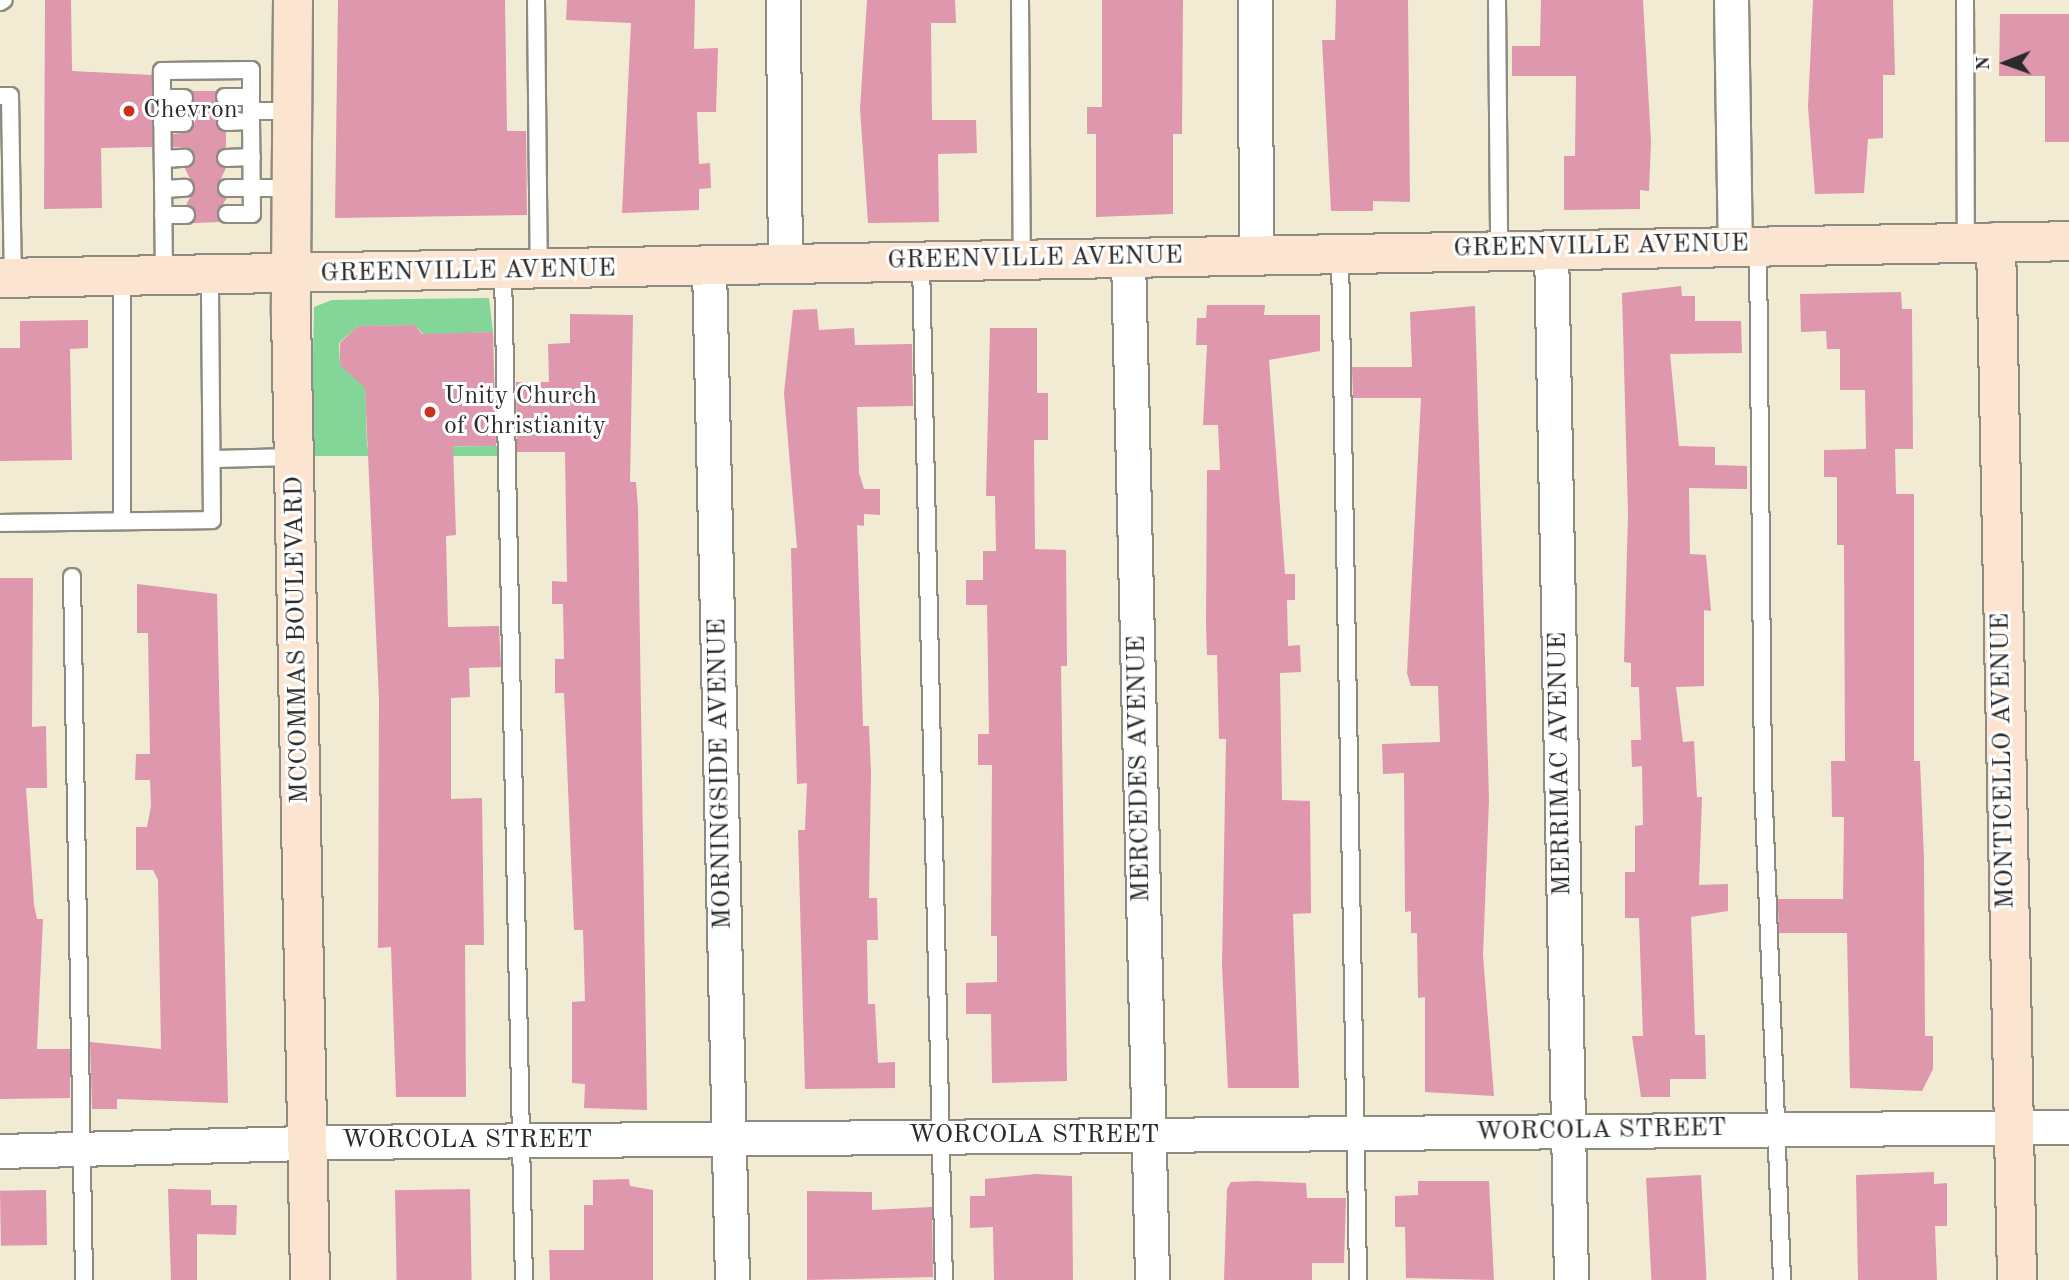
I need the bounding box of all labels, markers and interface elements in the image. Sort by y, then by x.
north arrow [1971,28,2041,98]
text: N [1975,56,1994,71]
place label: Chevron [143,95,238,127]
marker: Chevron [121,103,137,119]
street label: GREENVILLE AVENUE [1453,229,1749,265]
street label: GREENVILLE AVENUE [887,241,1183,277]
street label: GREENVILLE AVENUE [320,254,616,290]
place label: Unity Church of Christianity [444,381,606,442]
marker: Unity Church of Christianity [422,404,438,420]
street label: MCCOMMAS BOULEVARD [280,476,316,804]
street label: MONTICELLO AVENUE [1986,613,2022,909]
street label: MORNINGSIDE AVENUE [703,618,739,930]
street label: MERRIMAC AVENUE [1543,632,1579,896]
street label: MERCEDES AVENUE [1122,635,1158,903]
street label: WORCOLA STREET [1475,1113,1727,1149]
street label: WORCOLA STREET [909,1120,1159,1152]
street label: WORCOLA STREET [342,1125,592,1157]

